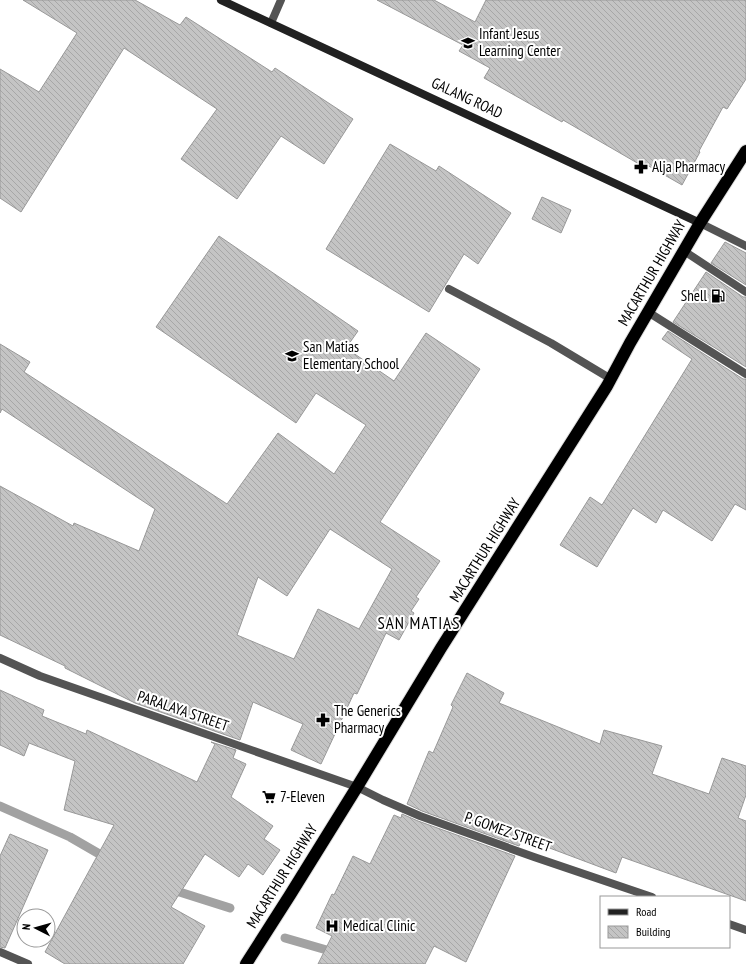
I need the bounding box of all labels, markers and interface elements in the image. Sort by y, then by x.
place label: Infant Jesus Learning Center [479,24,561,60]
school or university icon: Infant Jesus Learning Center [460,35,476,51]
street label: GALANG ROAD [429,73,506,122]
place label: Alja Pharmacy [652,157,725,176]
pharmacy icon: Alja Pharmacy [633,159,649,175]
street label: MACARTHUR HIGHWAY [614,216,690,329]
place label: Shell [681,286,707,305]
fuel station icon: Shell [710,288,726,304]
place label: San Matias Elementary School [303,337,400,373]
school or university icon: San Matias Elementary School [284,348,300,364]
street label: MACARTHUR HIGHWAY [445,494,524,605]
district label: SAN MATIAS [378,612,460,634]
street label: PARALAYA STREET [135,686,232,735]
place label: The Generics Pharmacy [334,701,401,737]
pharmacy icon: The Generics Pharmacy [315,712,331,728]
place label: 7-Eleven [280,787,325,806]
supermarket icon: 7-Eleven [261,789,277,805]
street label: P. GOMEZ STREET [462,807,554,856]
street label: MACARTHUR HIGHWAY [242,820,321,931]
legend [600,896,730,948]
text: Road [636,904,656,919]
north arrow [16,908,56,948]
place label: Medical Clinic [343,916,416,935]
hospital icon: Medical Clinic [324,918,340,934]
text: N [19,923,33,931]
text: Building [636,924,671,939]

